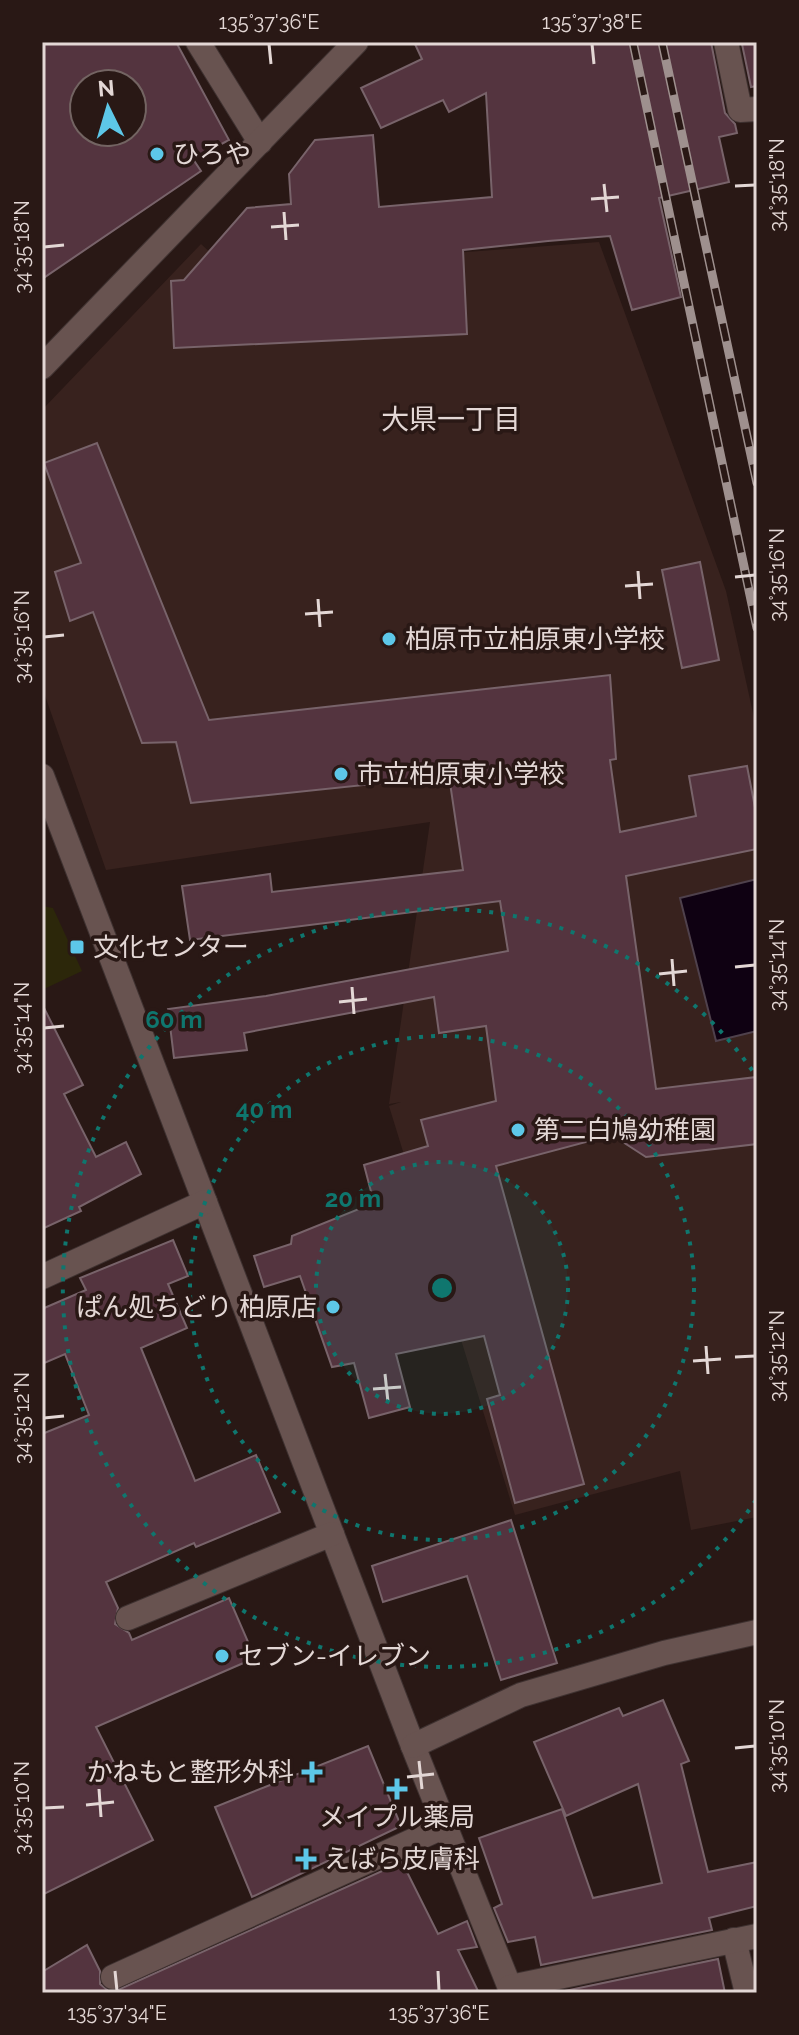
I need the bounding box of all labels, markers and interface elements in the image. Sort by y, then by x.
text: 135°37'36"E [219,10,319,34]
text: 135°37'38"E [542,10,642,34]
north arrow [68,68,148,148]
text: N [97,74,116,102]
text: 34°35'18"N [765,138,789,232]
place label: ひろや [173,139,251,169]
marker: ひろや [148,145,166,163]
text: 34°35'18"N [10,200,34,294]
district label: 大県一丁目 [381,403,521,436]
text: 34°35'16"N [765,528,789,622]
text: 34°35'16"N [10,590,34,684]
place label: 柏原市立柏原東小学校 [405,624,665,654]
marker: 柏原市立柏原東小学校 [380,630,398,648]
place label: 市立柏原東小学校 [357,759,565,789]
marker: 市立柏原東小学校 [332,765,350,783]
text: 34°35'14"N [765,919,789,1011]
place label: 文化センター [93,932,249,962]
marker: 文化センター [68,938,86,956]
text: 34°35'14"N [10,982,34,1074]
text: 60 m [145,1005,203,1034]
text: 40 m [236,1095,292,1124]
place label: 第二白鳩幼稚園 [534,1115,716,1145]
marker: 第二白鳩幼稚園 [509,1121,527,1139]
text: 20 m [325,1184,381,1213]
centre of rings [428,1274,456,1302]
place label: ぱん処ちどり 柏原店 [76,1292,317,1322]
marker: ぱん処ちどり 柏原店 [324,1298,342,1316]
text: 34°35'12"N [765,1310,789,1402]
text: 34°35'12"N [10,1372,34,1464]
place label: セブン-イレブン [238,1641,431,1671]
marker: セブン-イレブン [213,1647,231,1665]
text: 34°35'10"N [765,1699,789,1793]
place label: かねもと整形外科 [87,1757,294,1787]
text: 34°35'10"N [10,1761,34,1855]
marker: かねもと整形外科 [301,1761,323,1783]
marker: メイプル薬局 [388,1780,406,1798]
place label: メイプル薬局 [319,1802,475,1832]
place label: えばら皮膚科 [324,1844,480,1874]
marker: えばら皮膚科 [295,1848,317,1870]
text: 135°37'34"E [67,2001,167,2025]
text: 135°37'36"E [389,2001,489,2025]

